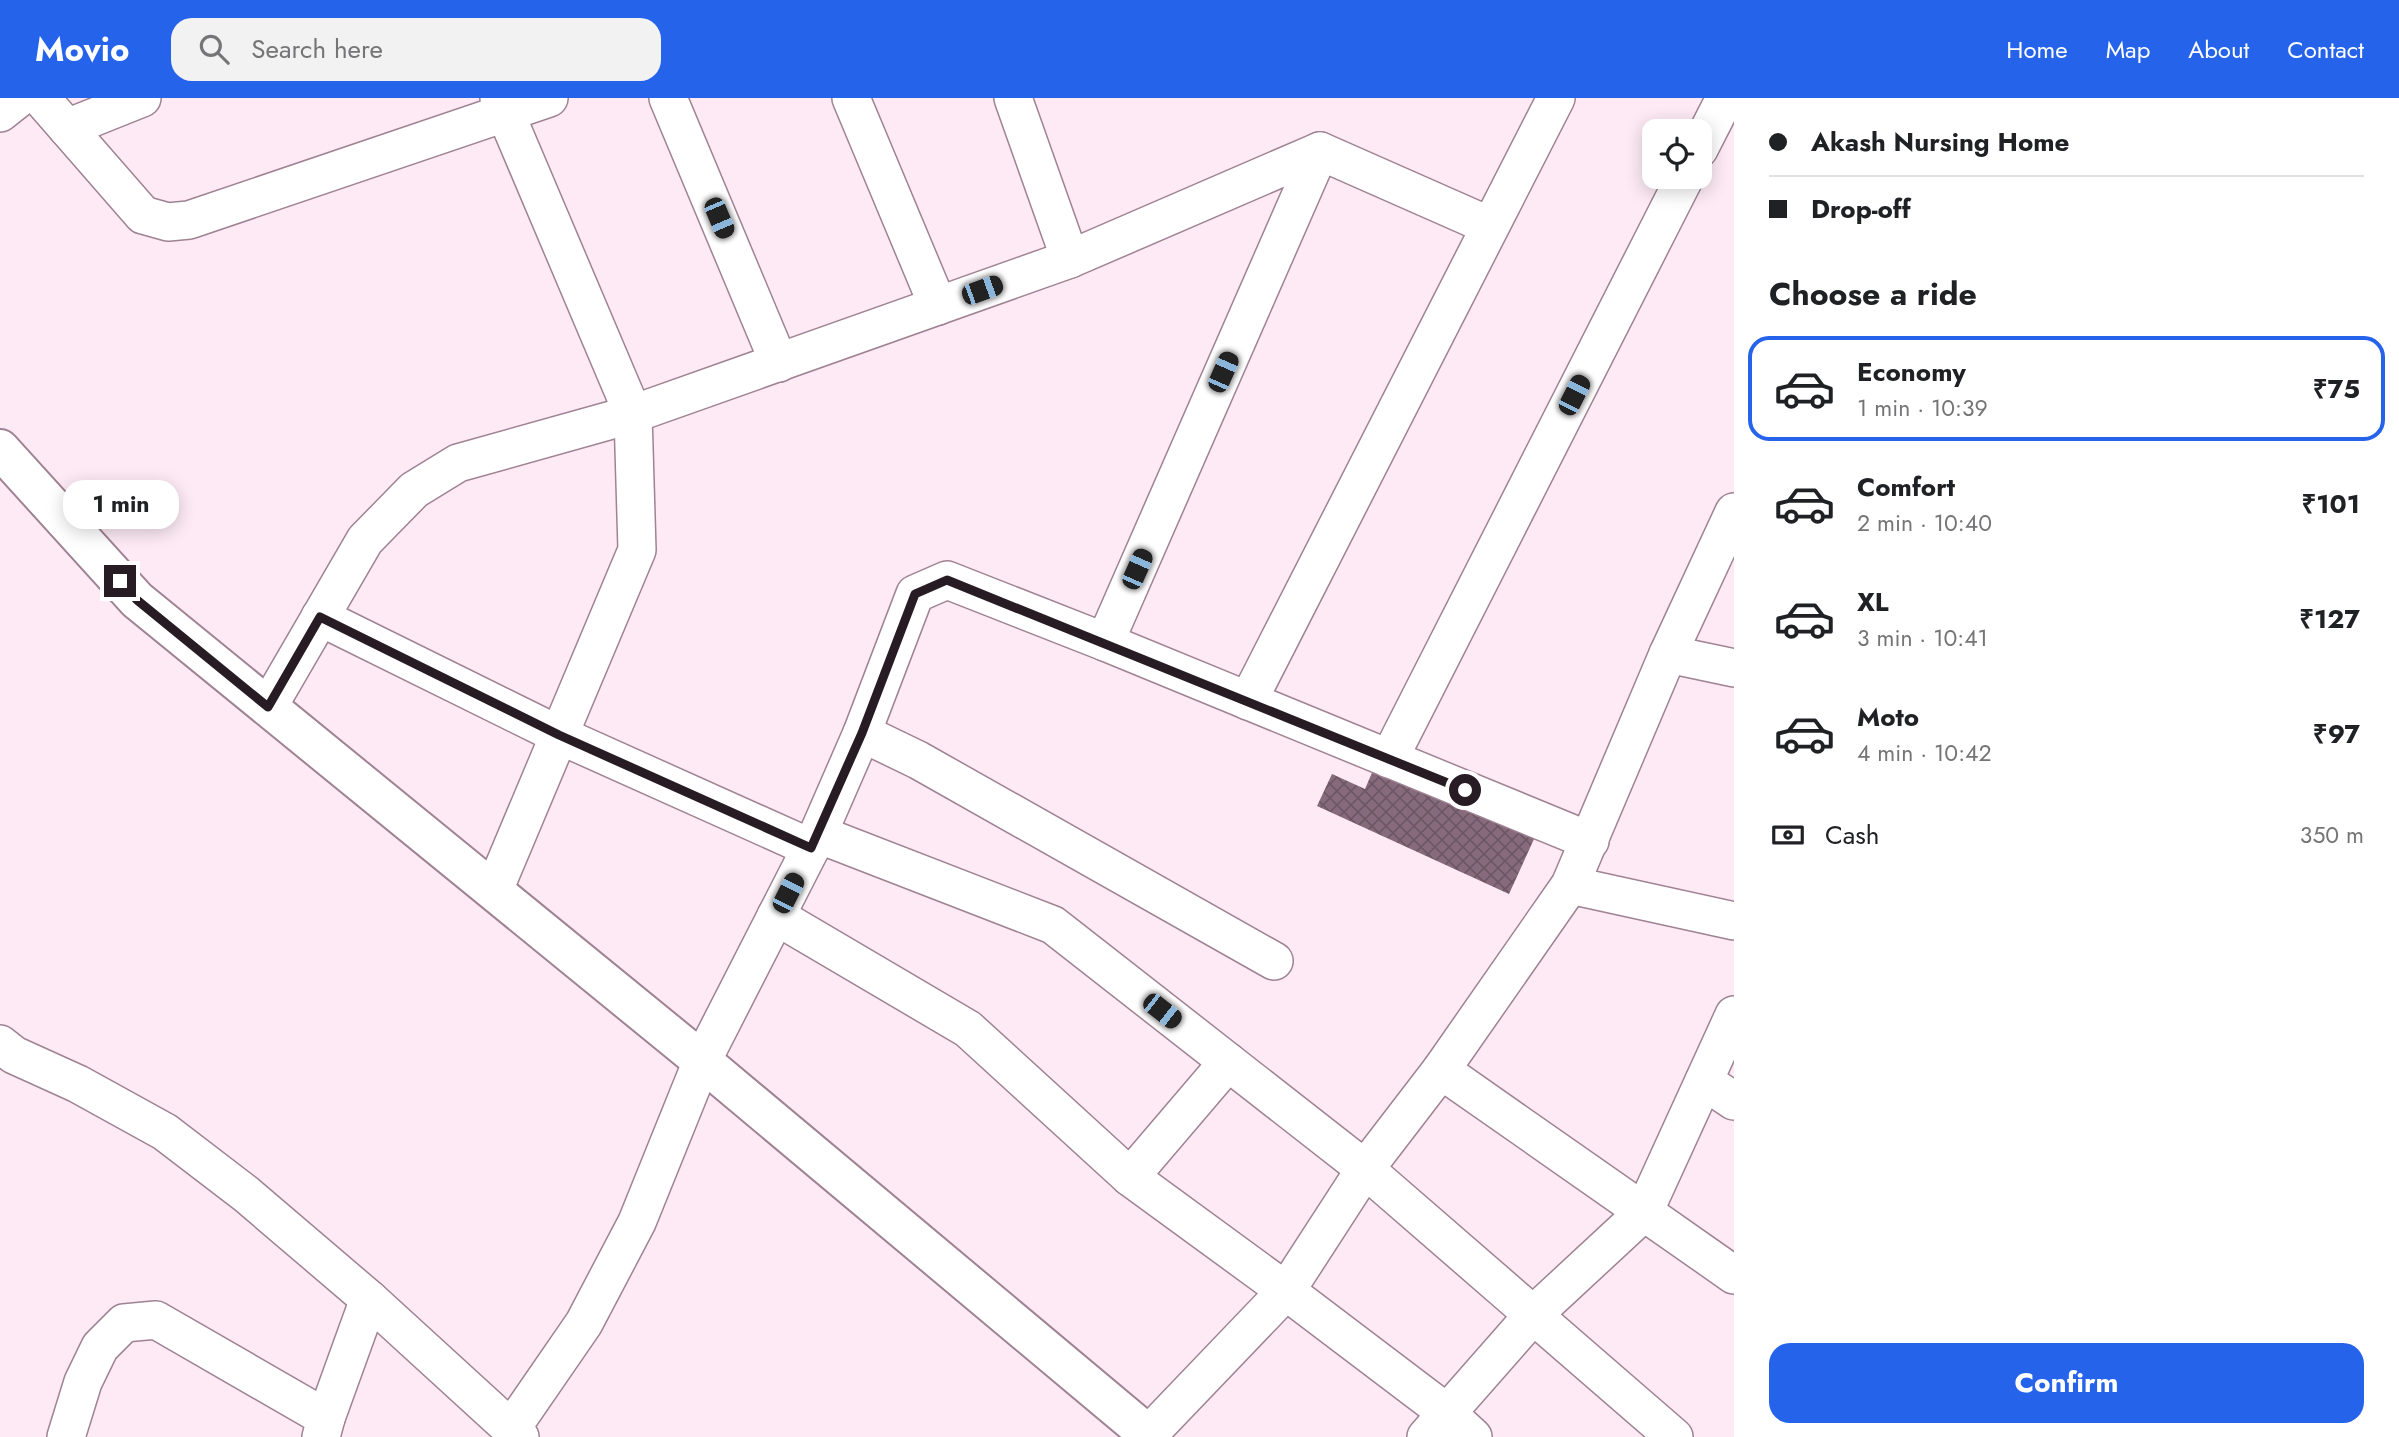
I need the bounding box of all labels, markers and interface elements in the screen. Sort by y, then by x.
search box [171,18,661,81]
text: Movio [35,26,129,73]
icon: search [195,30,233,68]
text: Search here [251,30,383,68]
text: Home [2006,32,2068,67]
text: Map [2106,32,2150,67]
text: About [2188,32,2249,67]
text: Contact [2287,32,2364,67]
map controls [1642,119,1712,189]
button: locate [1642,119,1712,189]
text: Akash Nursing Home [1811,123,2070,161]
text: Drop-off [1811,190,1911,228]
car [702,195,737,241]
text: Choose a ride [1769,271,1977,317]
car [959,273,1006,307]
car [1205,349,1242,395]
text: Economy [1857,353,1966,391]
icon: car [1773,357,1836,420]
text: ₹75 [2313,370,2360,408]
car [1556,372,1593,418]
text: 1 min · 10:39 [1857,391,1988,425]
text: Comfort [1857,468,1955,506]
icon: car [1773,472,1836,535]
callout: 1 min [62,480,178,528]
text: ₹101 [2301,485,2360,523]
text: 1 min [92,487,150,521]
text: 2 min · 10:40 [1857,506,1992,540]
car [1119,546,1156,592]
route end [104,565,136,597]
text: XL [1857,583,1889,621]
icon: car [1773,587,1836,650]
text: ₹127 [2299,600,2360,638]
text: 3 min · 10:41 [1857,621,1988,655]
text: Moto [1857,698,1919,736]
icon: car [1773,702,1836,765]
text: ₹97 [2313,715,2360,753]
text: 4 min · 10:42 [1857,736,1992,770]
route start [1449,774,1481,806]
icon: cash [1769,816,1807,854]
text: Cash [1825,816,1879,854]
text: 350 m [2300,818,2364,852]
car [770,870,807,916]
car [1139,990,1186,1032]
button: Confirm [1769,1343,2364,1423]

